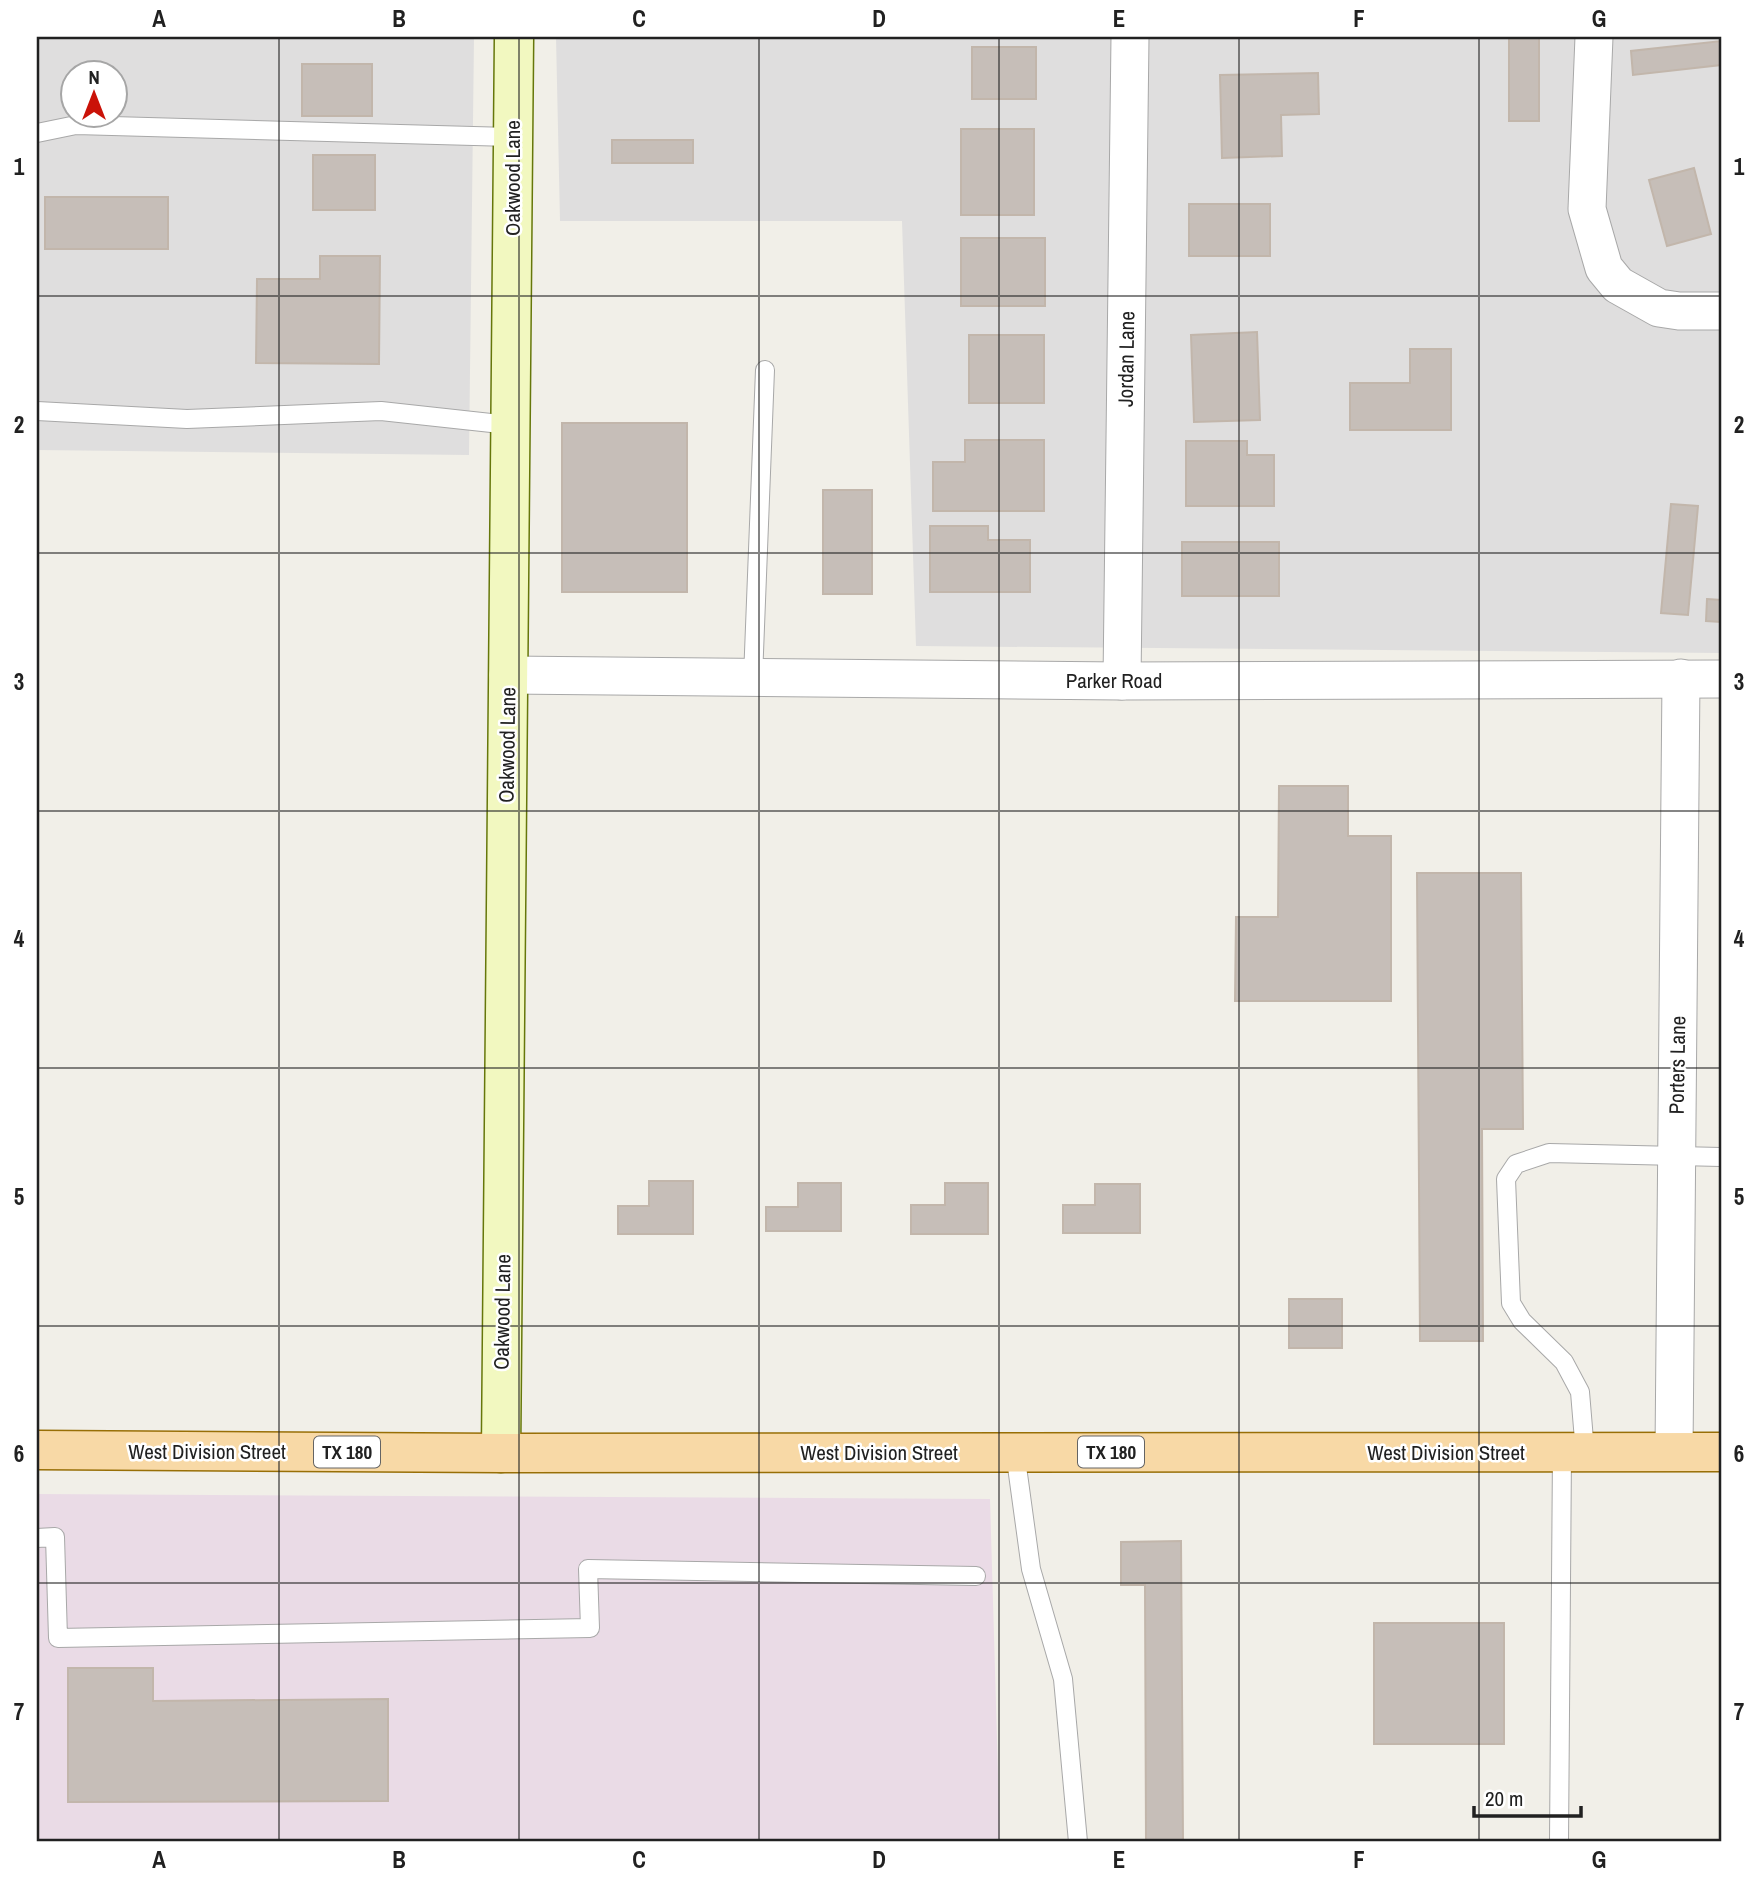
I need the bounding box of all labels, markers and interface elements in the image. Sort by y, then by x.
text: A [152,3,166,34]
text: B [392,3,406,34]
text: C [632,3,646,34]
text: D [872,3,886,34]
text: E [1113,3,1125,34]
text: F [1353,3,1365,34]
text: G [1592,3,1606,34]
north arrow [60,60,130,130]
text: N [88,64,100,90]
street label: Oakwood Lane [498,120,527,236]
text: 1 [14,151,25,182]
text: 1 [1734,151,1745,182]
street label: Jordan Lane [1111,311,1141,407]
text: 2 [14,409,24,440]
text: 2 [1734,409,1744,440]
text: 3 [14,666,24,697]
street label: Parker Road [1066,666,1162,695]
text: 3 [1734,666,1744,697]
street label: Oakwood Lane [491,687,523,803]
text: 4 [14,923,25,954]
text: 4 [1734,923,1745,954]
street label: Porters Lane [1662,1015,1692,1115]
text: 5 [14,1181,24,1212]
text: 5 [1734,1181,1744,1212]
street label: Oakwood Lane [486,1254,518,1370]
road number: TX 180 [314,1436,380,1468]
road number: TX 180 [1078,1436,1144,1468]
street label: West Division Street [128,1437,286,1466]
text: 6 [14,1438,24,1469]
street label: West Division Street [800,1438,958,1467]
street label: West Division Street [1367,1438,1525,1467]
text: 6 [1734,1438,1744,1469]
text: 7 [14,1696,24,1727]
text: 7 [1734,1696,1744,1727]
scale bar [1474,1774,1581,1818]
text: 20 m [1485,1784,1523,1813]
text: A [152,1844,166,1875]
text: B [392,1844,406,1875]
text: C [632,1844,646,1875]
text: D [872,1844,886,1875]
text: E [1113,1844,1125,1875]
text: F [1353,1844,1365,1875]
text: G [1592,1844,1606,1875]

